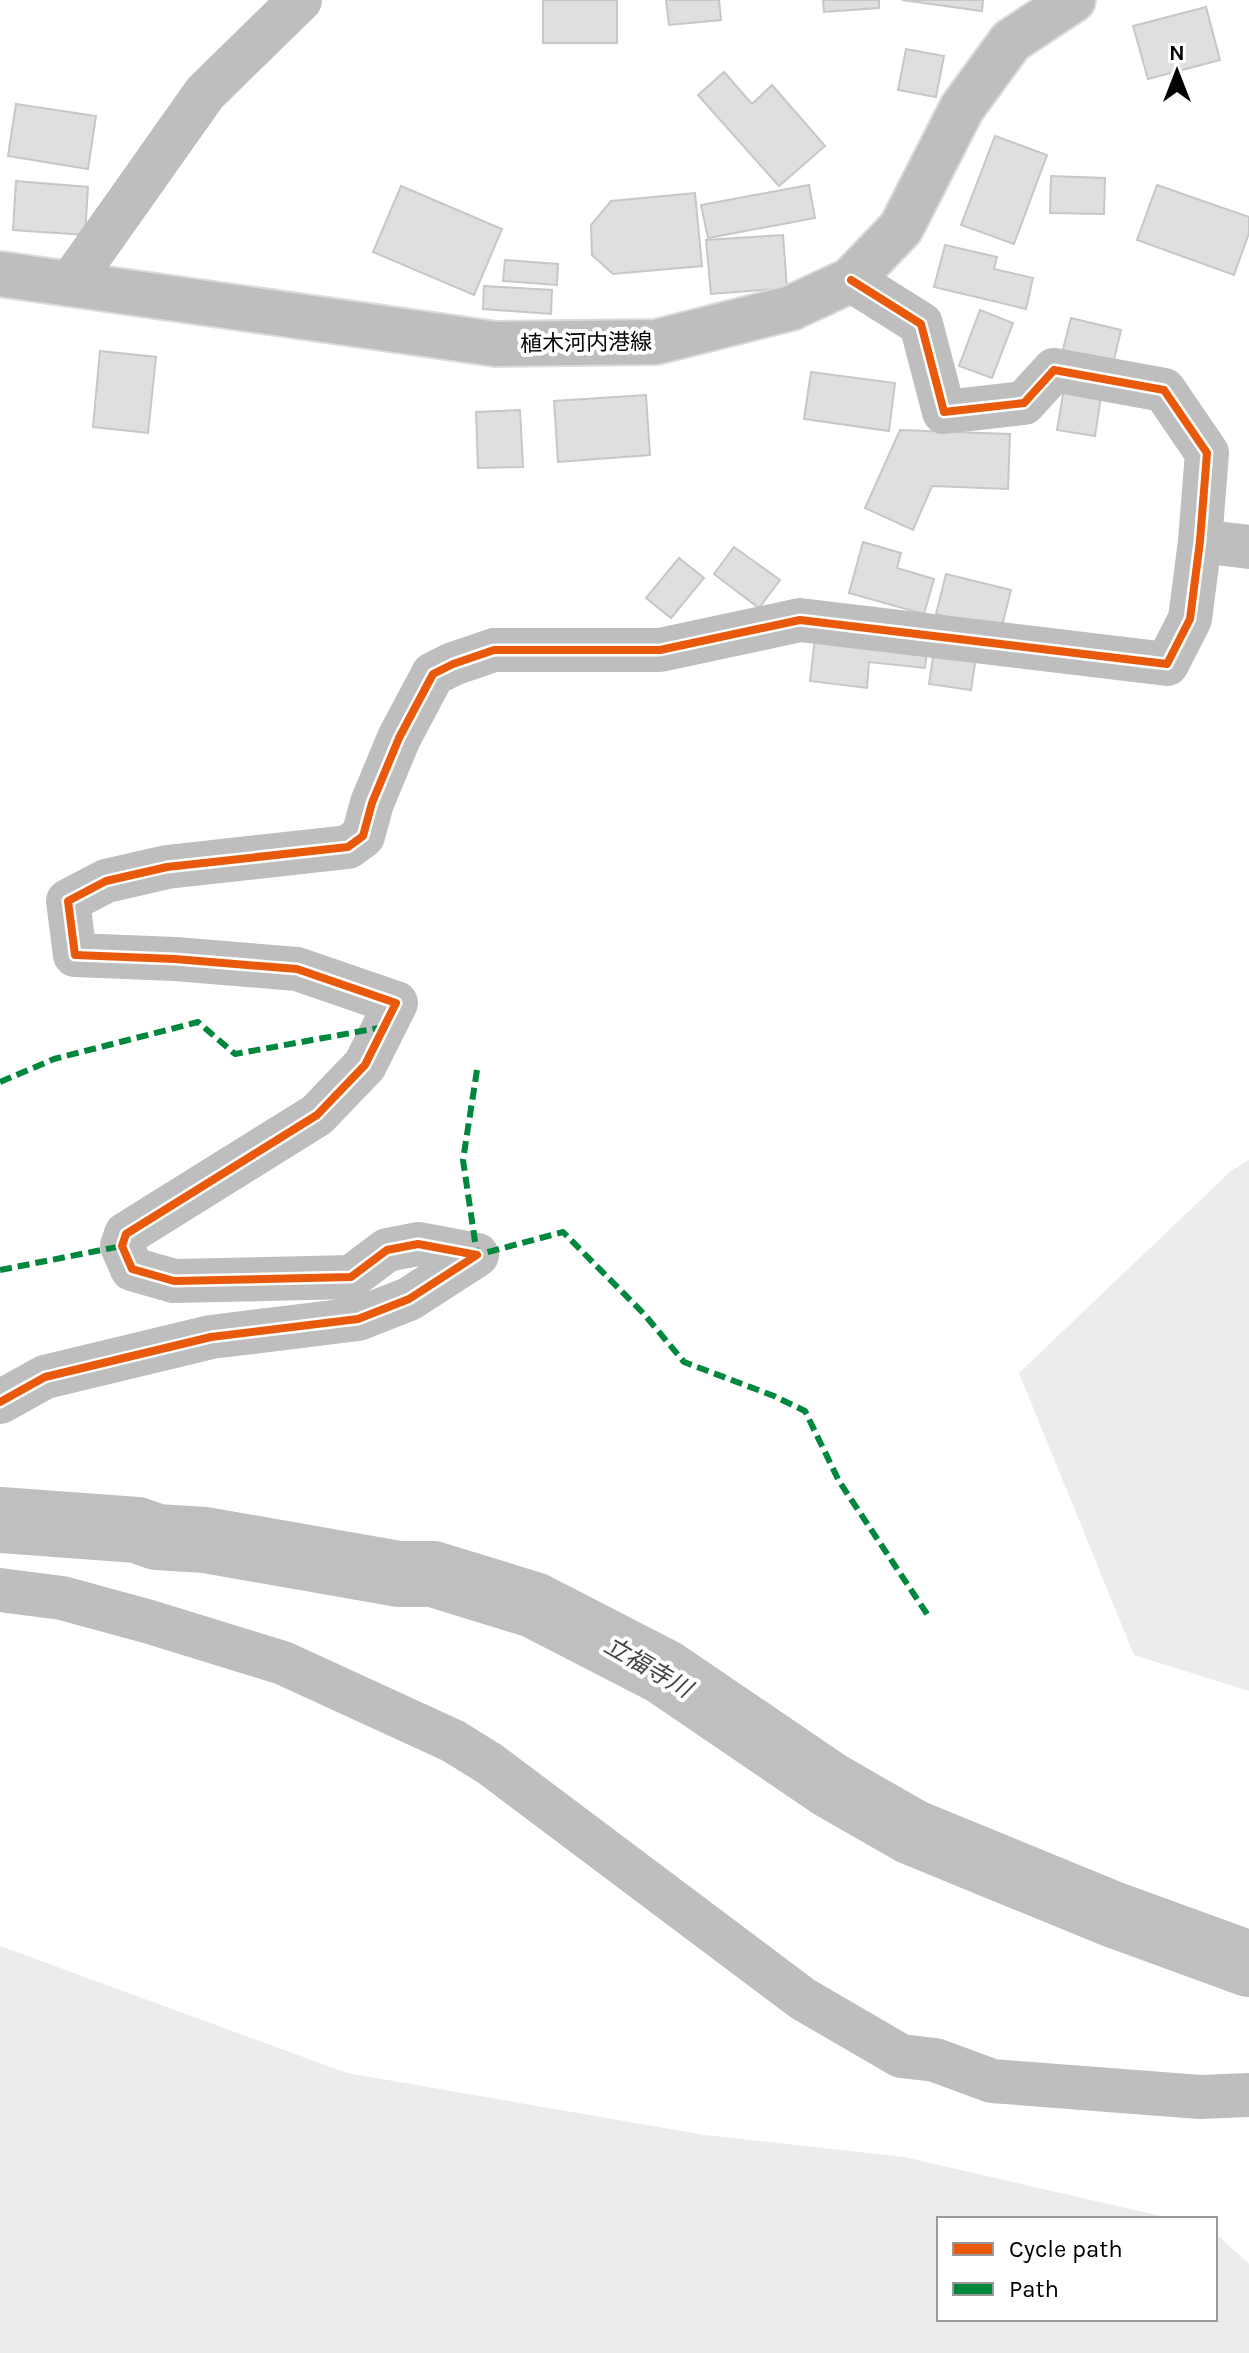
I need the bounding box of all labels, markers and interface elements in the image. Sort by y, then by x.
north arrow [1137,32,1217,112]
text: N [1169,40,1185,66]
street label: 植木河内港線 [520,329,652,357]
water label: 立福寺川 [599,1631,699,1705]
legend [937,2217,1217,2321]
text: Cycle path [1009,2235,1123,2263]
text: Path [1009,2275,1059,2303]

